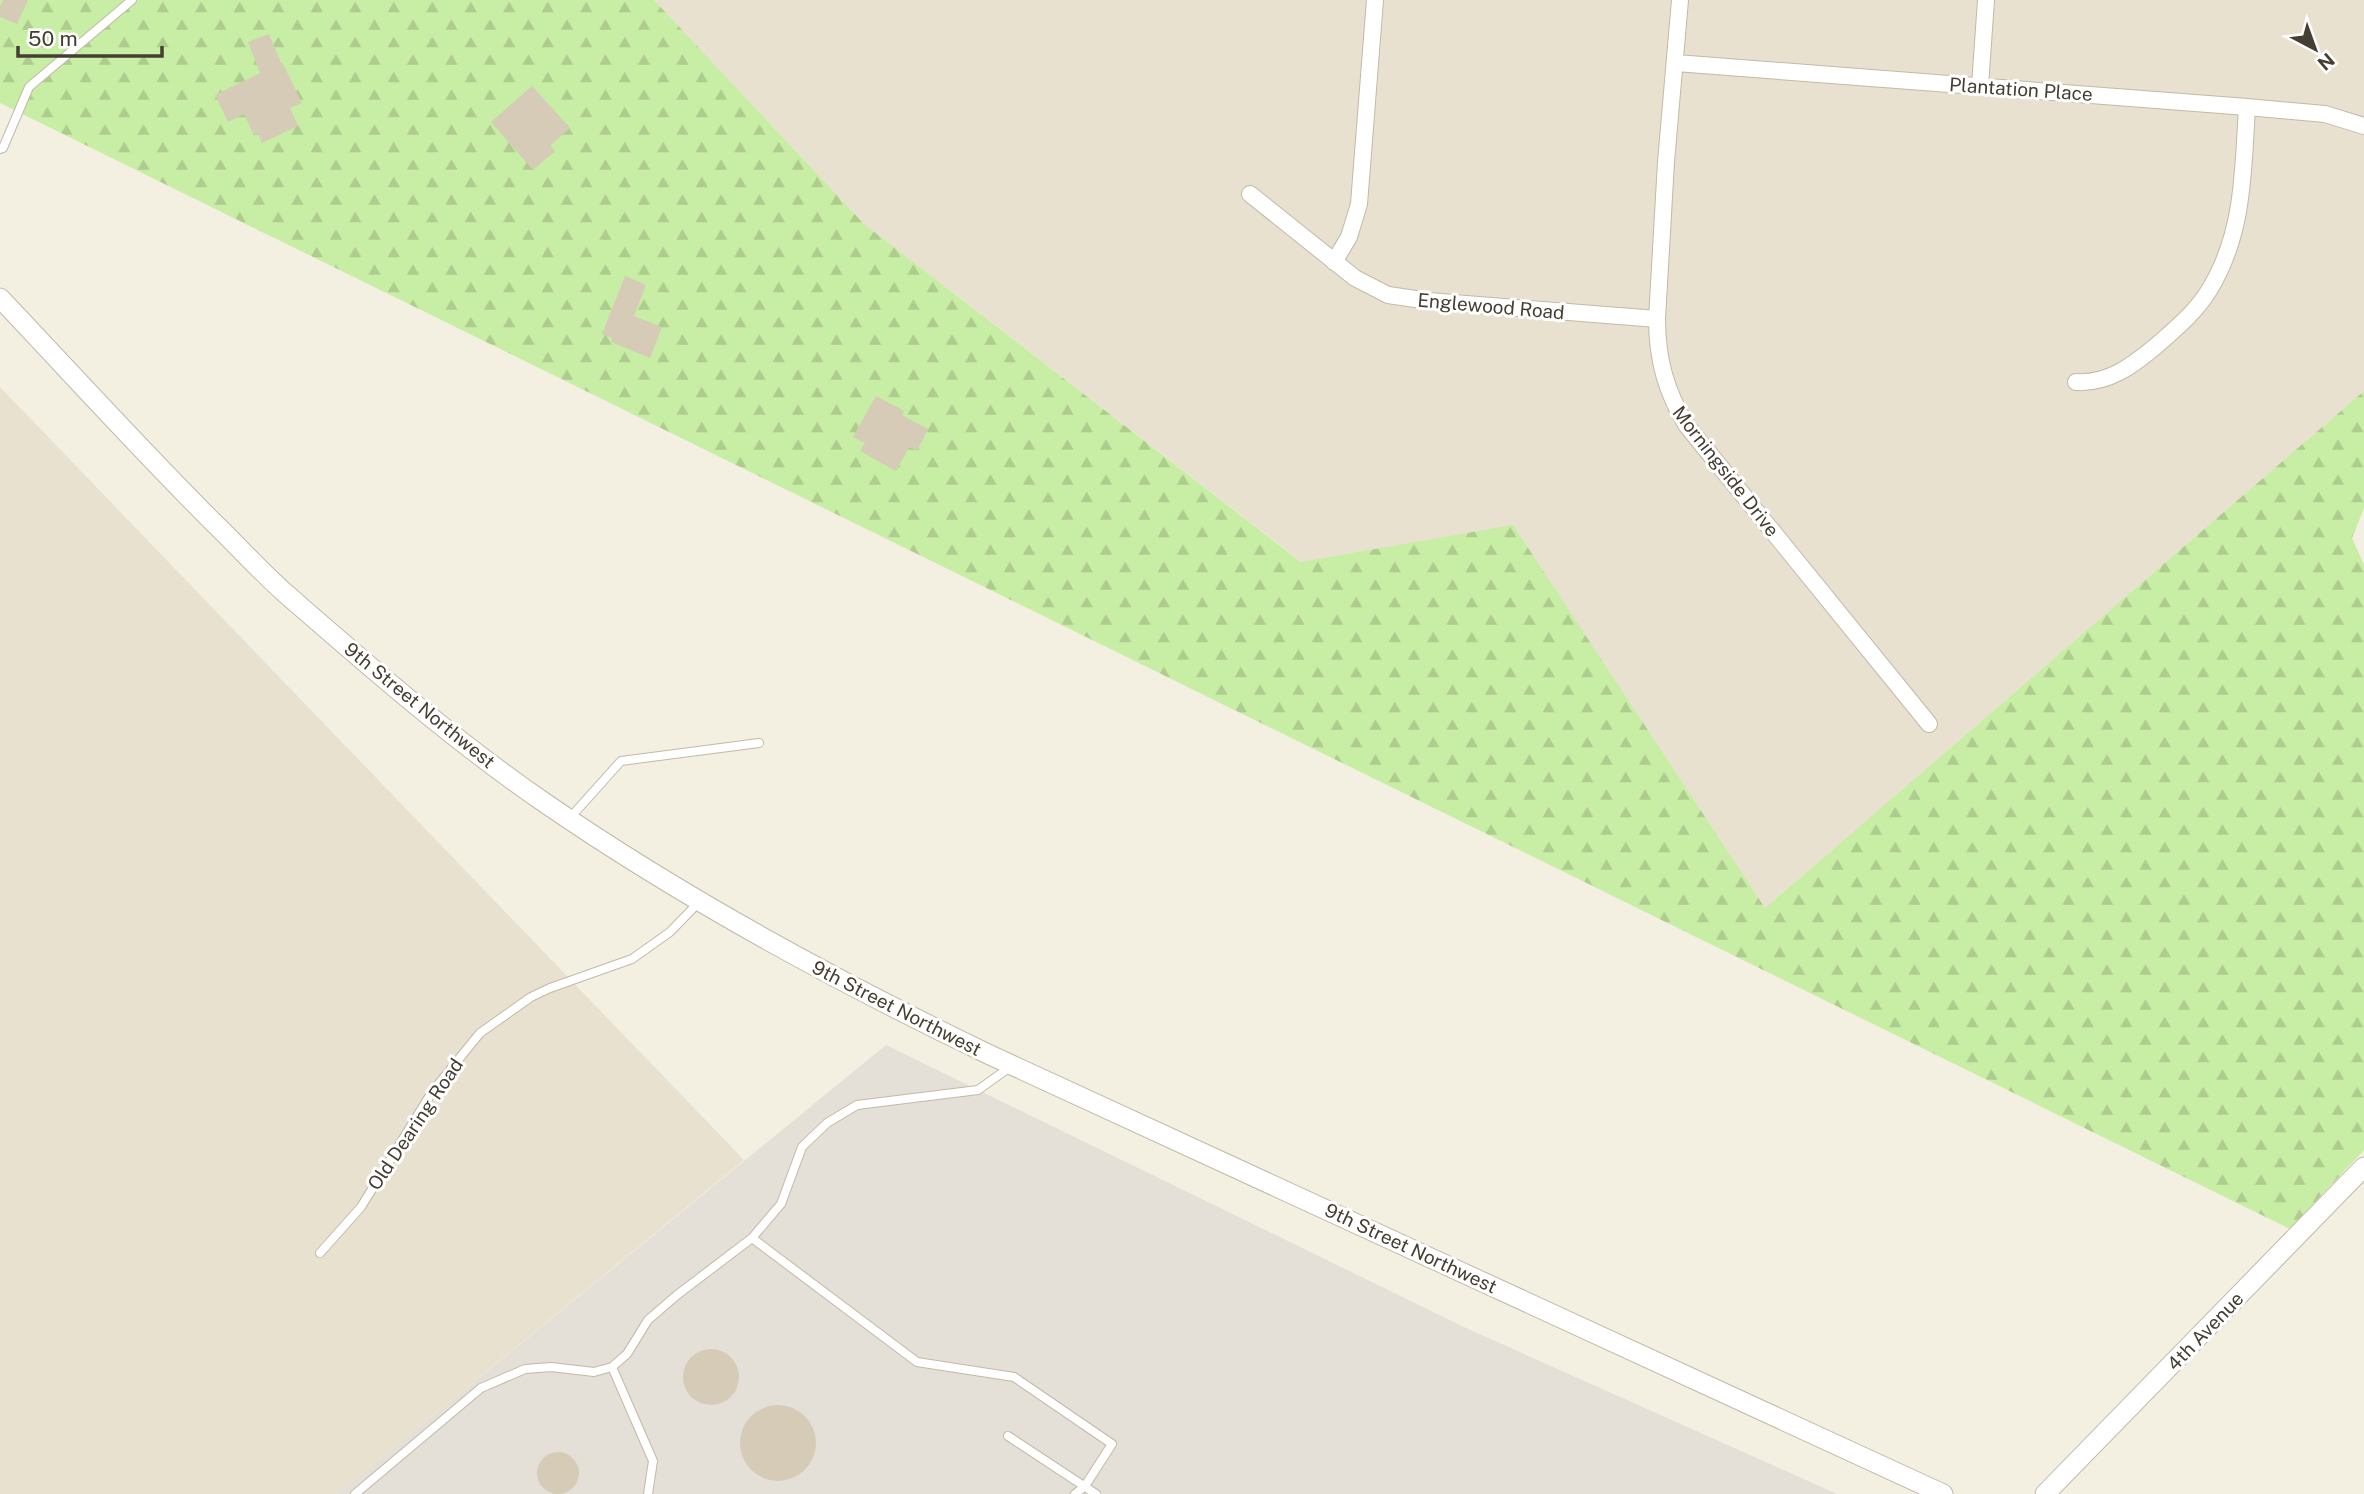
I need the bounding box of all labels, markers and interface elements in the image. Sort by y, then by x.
scale bar [18,14,161,58]
north arrow [2280,14,2350,84]
text: 50 m [28,26,78,51]
text: N [2313,49,2339,75]
street label: Plantation Place [1948,73,2094,105]
street label: Englewood Road [1417,289,1565,323]
street label: Morningside Drive [1668,401,1784,541]
street label: 9th Street Northwest [340,638,500,772]
street label: 9th Street Northwest [809,956,985,1060]
street label: Old Dearing Road [363,1054,467,1194]
street label: 9th Street Northwest [1322,1198,1500,1298]
street label: 4th Avenue [2162,1287,2248,1375]

